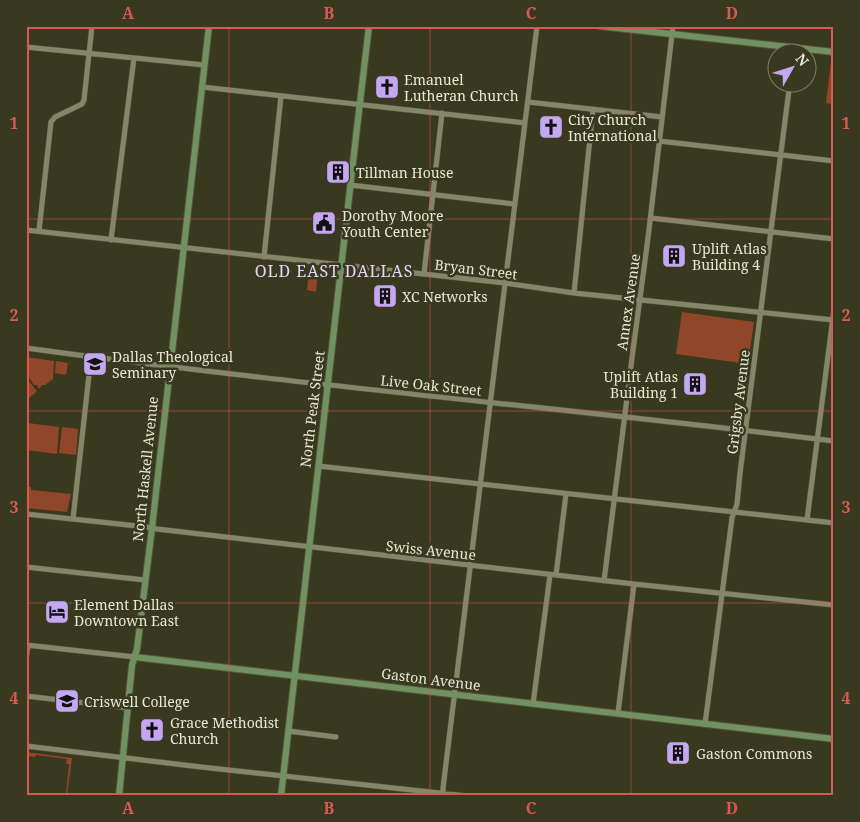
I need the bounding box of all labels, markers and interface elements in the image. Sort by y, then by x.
text: A [122,2,135,24]
text: B [324,2,335,24]
text: C [526,2,537,24]
text: D [726,2,738,24]
north arrow [768,42,818,92]
text: N [792,49,813,70]
place label: Emanuel Lutheran Church [404,70,519,105]
church icon: Emanuel Lutheran Church [374,74,400,100]
place label: City Church International [568,110,657,145]
text: 1 [9,112,19,134]
text: 1 [841,112,851,134]
church icon: City Church International [538,114,564,140]
building icon: Tillman House [325,159,351,185]
place label: Tillman House [356,163,453,182]
place label: Dorothy Moore Youth Center [341,206,443,241]
public building icon: Dorothy Moore Youth Center [311,210,337,236]
place label: Uplift Atlas Building 4 [692,239,767,274]
building icon: Uplift Atlas Building 4 [661,243,687,269]
street label: Annex Avenue [612,253,644,351]
street label: Bryan Street [434,254,519,284]
district label: OLD EAST DALLAS [255,260,413,282]
building icon: XC Networks [372,283,398,309]
place label: XC Networks [402,287,488,306]
text: 2 [9,304,19,326]
text: 2 [841,304,851,326]
place label: Dallas Theological Seminary [112,347,234,382]
street label: North Peak Street [295,349,329,468]
street label: Grigsby Avenue [722,349,754,455]
school or university icon: Dallas Theological Seminary [82,351,108,377]
place label: Uplift Atlas Building 1 [603,367,678,402]
street label: Live Oak Street [379,370,483,400]
building icon: Uplift Atlas Building 1 [682,371,708,397]
street label: North Haskell Avenue [128,395,162,543]
text: 3 [9,496,19,518]
text: 3 [841,496,851,518]
street label: Swiss Avenue [385,536,477,564]
place label: Element Dallas Downtown East [74,595,179,630]
hotel icon: Element Dallas Downtown East [44,599,70,625]
street label: Gaston Avenue [380,663,482,695]
text: 4 [9,687,19,709]
text: 4 [841,687,851,709]
school or university icon: Criswell College [54,688,80,714]
place label: Criswell College [84,692,190,711]
place label: Grace Methodist Church [170,713,279,748]
church icon: Grace Methodist Church [139,717,165,743]
building icon: Gaston Commons [665,740,691,766]
place label: Gaston Commons [696,744,812,763]
text: A [122,797,135,819]
text: B [324,797,335,819]
text: C [526,797,537,819]
text: D [726,797,738,819]

